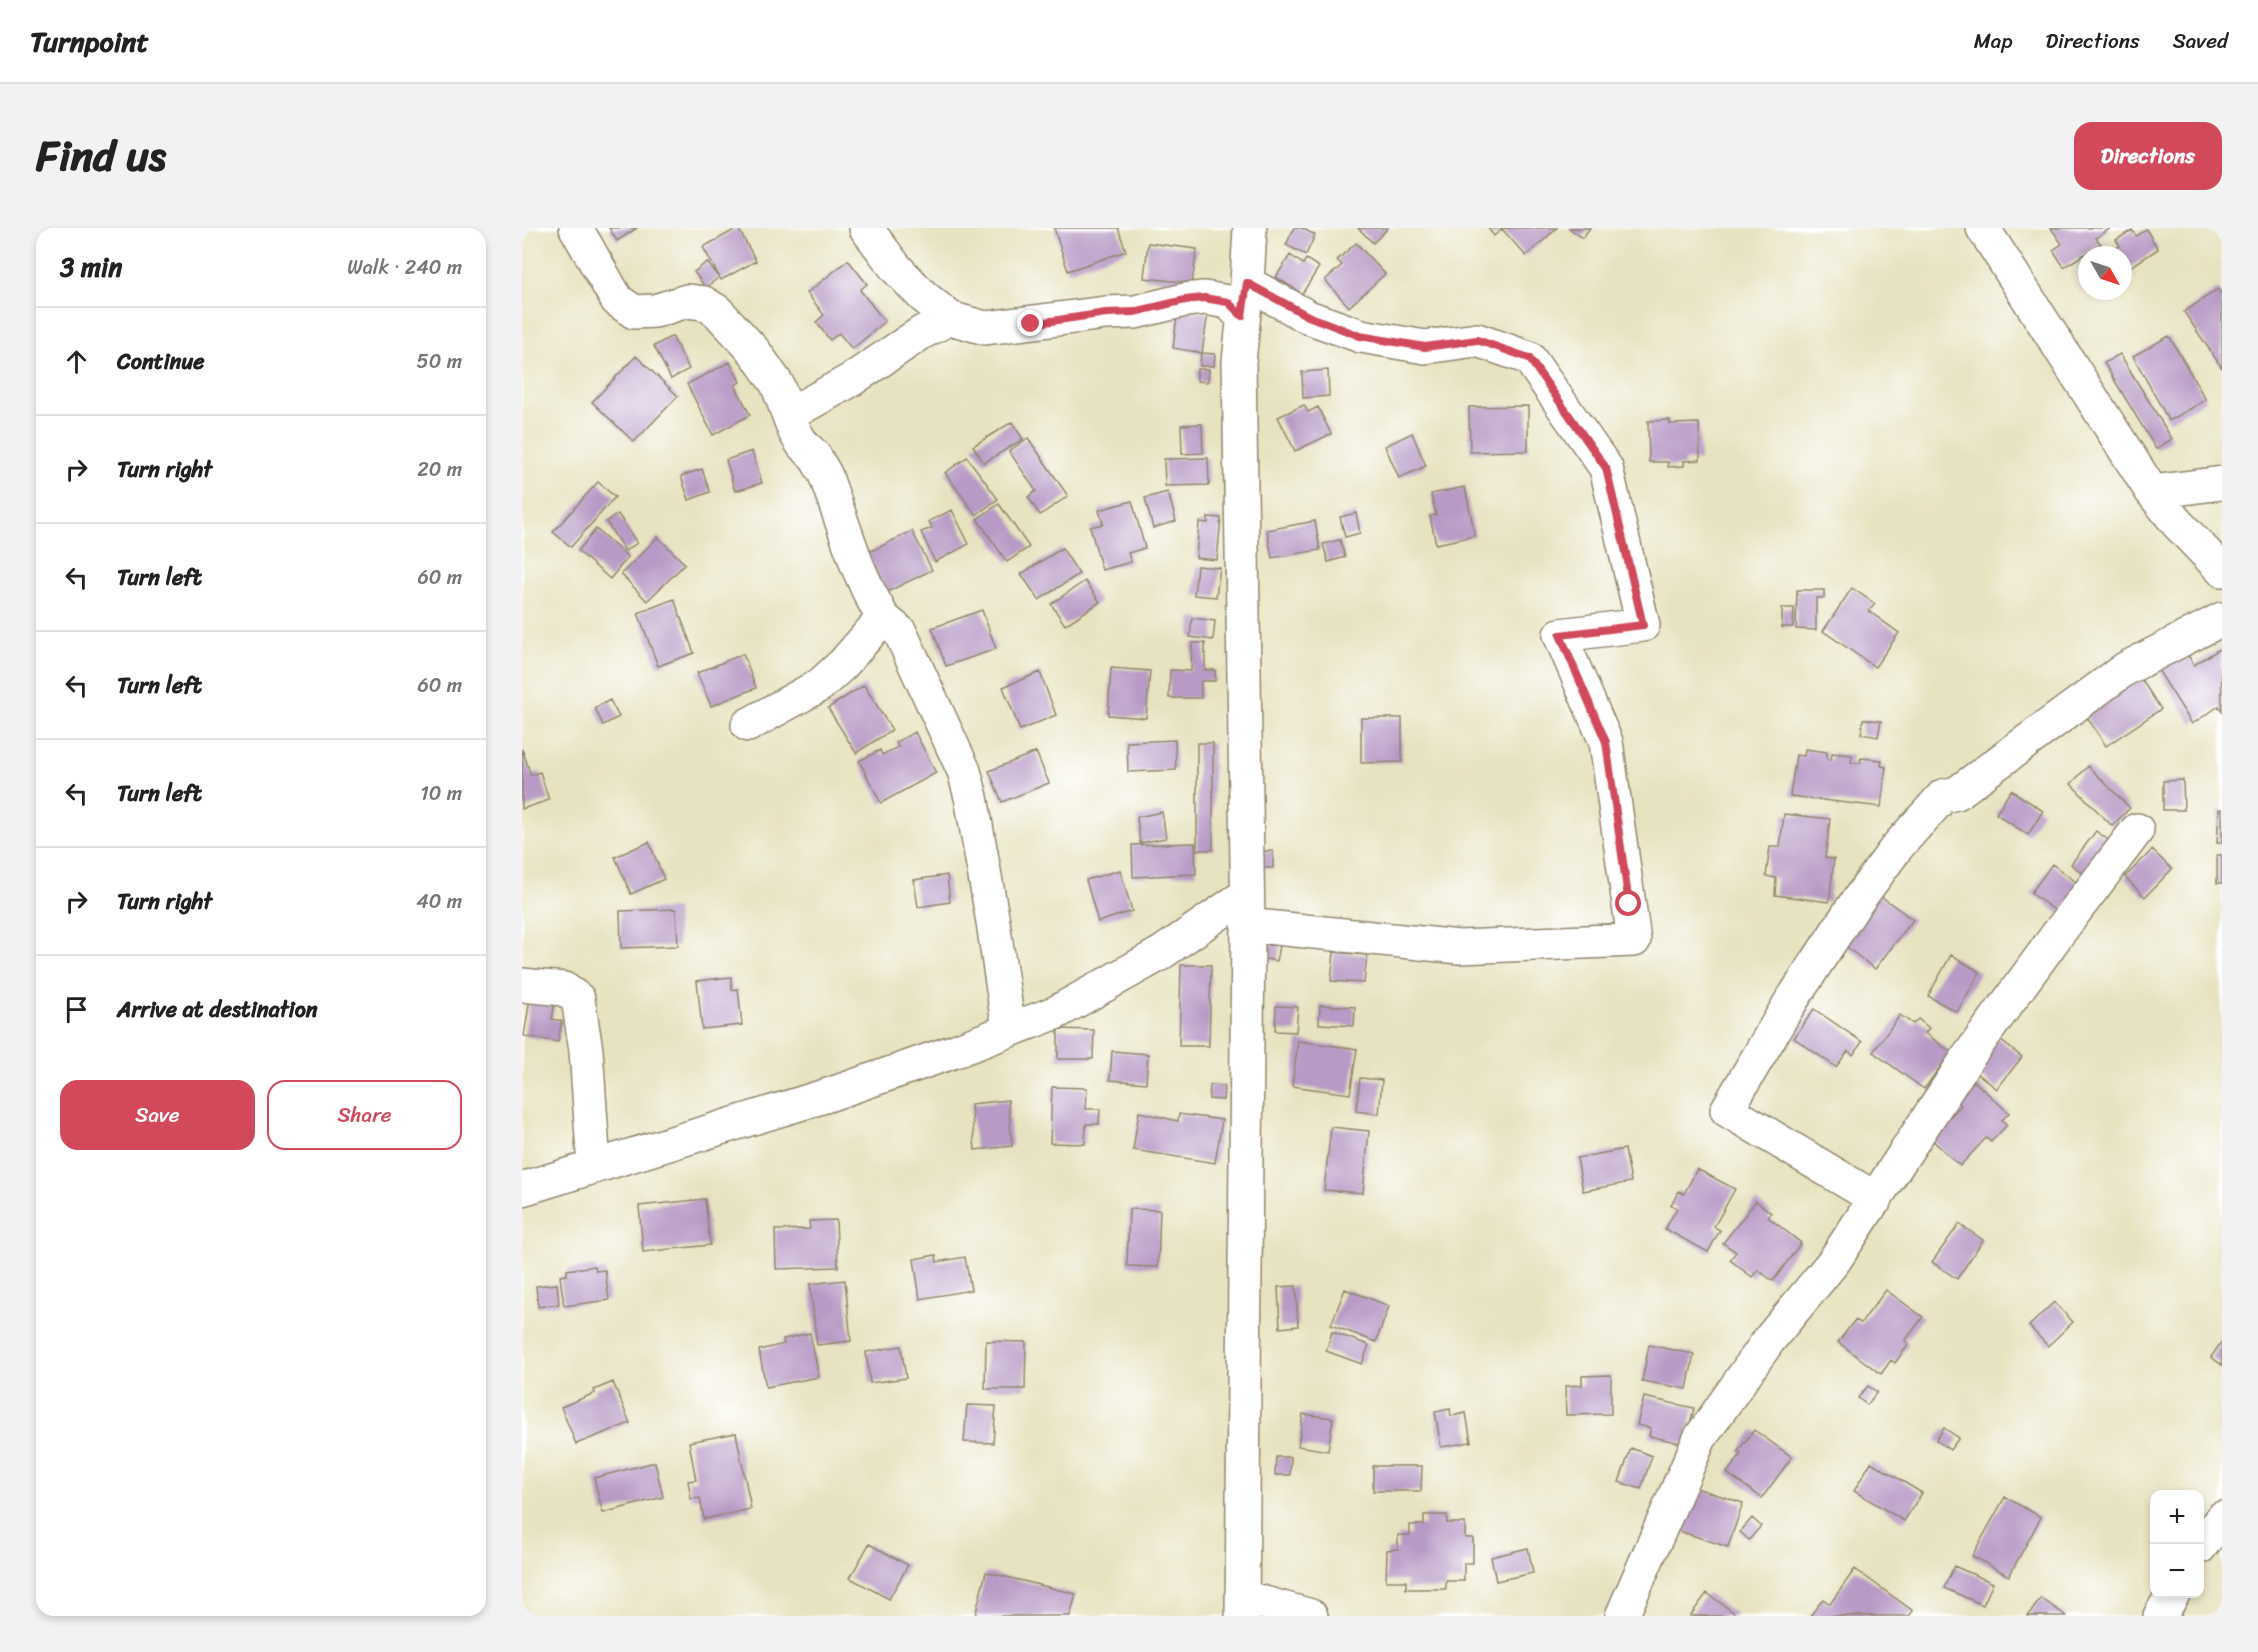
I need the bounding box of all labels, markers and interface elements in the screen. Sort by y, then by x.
text: Turnpoint [30,17,149,66]
text: Map [1974,22,2012,60]
text: Directions [2045,22,2140,60]
text: Saved [2173,22,2228,60]
text: Find us [36,119,166,193]
button: Directions [2074,122,2222,190]
text: 3 min [60,244,122,290]
north arrow [2078,246,2132,300]
text: Walk · 240 m [347,250,462,285]
route end [1017,310,1043,336]
text: Continue [117,342,205,381]
text: 50 m [417,344,462,379]
icon: ahead [60,345,93,378]
text: Turn right [117,450,212,489]
text: 20 m [417,452,462,487]
icon: right [60,453,93,486]
text: Turn left [117,558,202,597]
text: 60 m [417,560,462,595]
icon: left [60,561,93,594]
text: Turn left [117,666,202,705]
text: 60 m [417,668,462,703]
icon: left [60,669,93,702]
text: Turn left [117,774,202,813]
text: 10 m [420,776,462,811]
icon: left [60,777,93,810]
text: Turn right [117,882,212,921]
text: 40 m [416,884,462,919]
icon: right [60,885,93,918]
route start [1615,890,1641,916]
text: Arrive at destination [117,990,318,1029]
icon: arrive [60,993,93,1026]
button: Save [60,1080,255,1150]
button: Share [267,1080,462,1150]
map controls [2150,1490,2204,1598]
button: + [2150,1490,2204,1544]
button: − [2150,1544,2204,1598]

